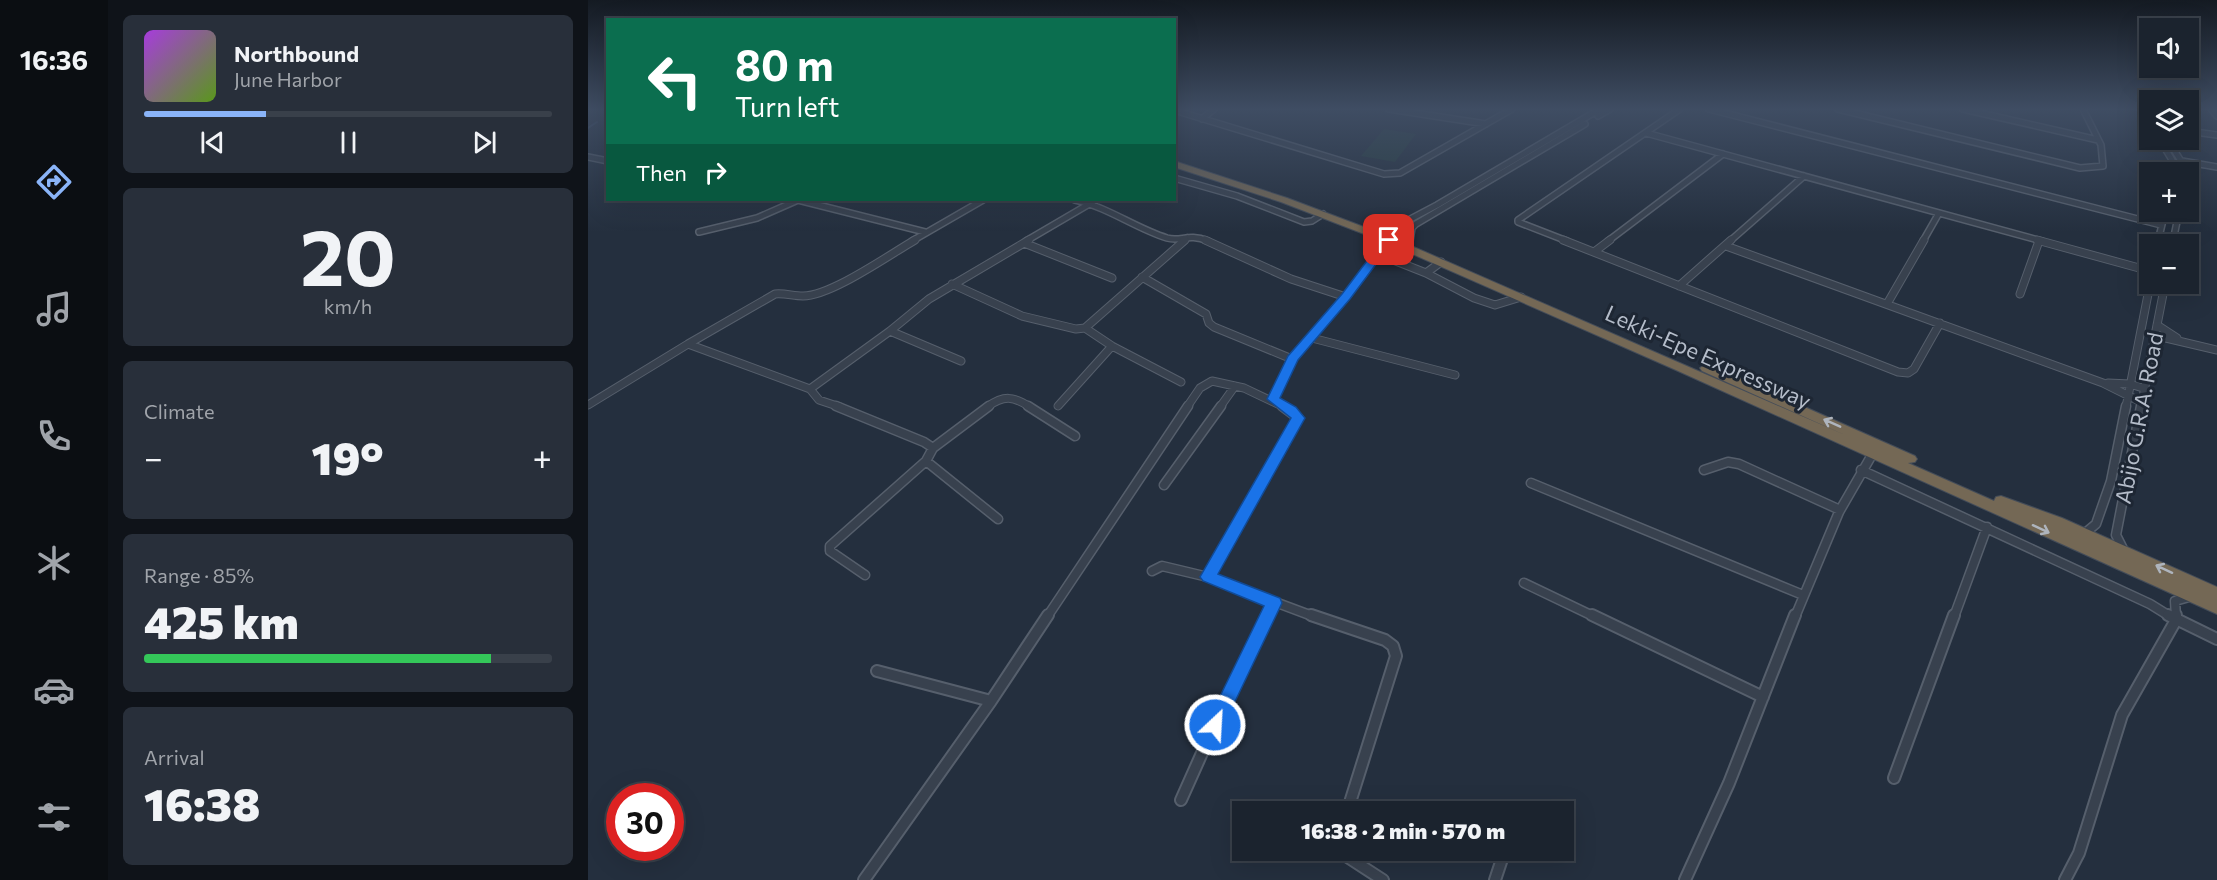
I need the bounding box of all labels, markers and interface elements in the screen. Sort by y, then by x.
map controls [2139,18,2199,294]
button: sound [2139,18,2199,78]
text: 80 m [735,38,834,90]
text: Northbound [234,40,359,67]
icon: left [636,42,714,120]
text: 16:36 [20,43,88,76]
text: June Harbor [234,67,342,91]
text: Turn left [735,90,839,123]
button: layers [2139,90,2199,150]
icon: previous [196,126,229,159]
icon: pause [332,126,365,159]
icon: next [468,126,501,159]
icon: right [699,156,732,189]
text: Then [636,159,687,186]
icon: directions [33,161,75,203]
button: + [2139,162,2199,222]
text: 20 [300,207,396,302]
pin [1363,214,1414,265]
icon: arrive [1372,223,1405,256]
button: − [2139,234,2199,294]
icon: music [33,288,75,330]
text: km/h [324,294,372,318]
street label: Lekki-Epe Expressway [1601,299,1815,414]
street label: Abijo G.R.A. Road [2109,330,2168,506]
text: Climate [144,399,214,423]
icon: phone [33,415,75,457]
one-way arrow [1823,417,1841,428]
text: 19° [312,429,384,484]
text: − [144,436,163,477]
text: + [533,436,552,477]
one-way arrow [2031,523,2049,535]
icon: climate [33,542,75,584]
text: Range · 85% [144,563,254,587]
one-way arrow [2155,563,2173,575]
text: 425 km [144,593,299,648]
icon: car [33,669,75,711]
position arrow [1183,693,1247,757]
text: Arrival [144,745,205,769]
text: 16:38 [144,775,260,830]
speed limit sign: 30 [606,783,684,861]
icon: filters [33,796,75,838]
text: 16:38 · 2 min · 570 m [1301,817,1505,844]

